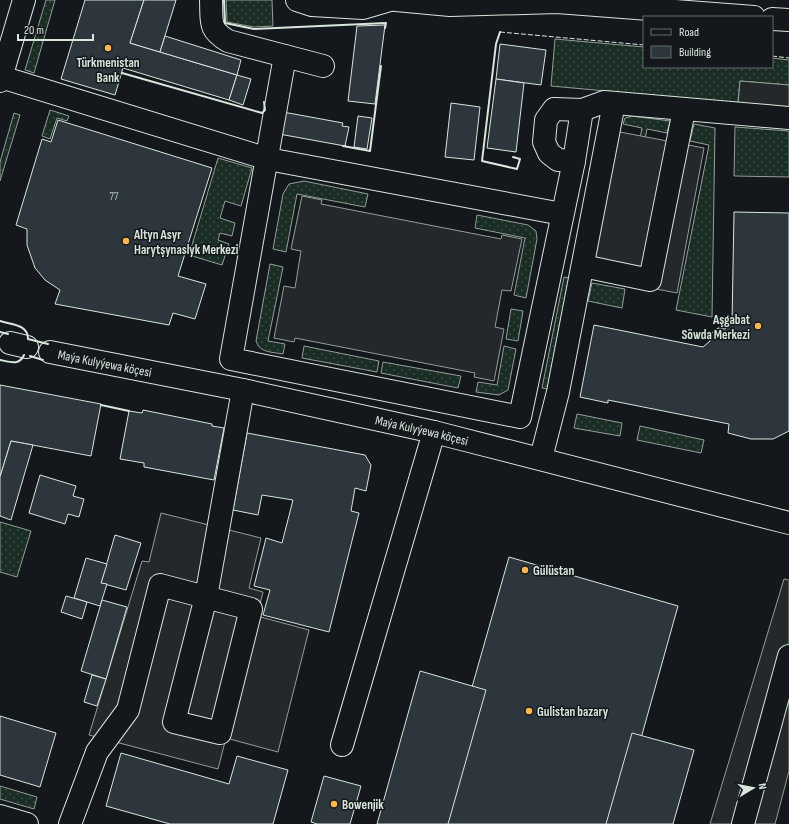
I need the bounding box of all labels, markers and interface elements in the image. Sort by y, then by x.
scale bar [18,16,93,42]
legend [643,16,773,68]
text: 20 m [24,23,44,38]
text: Road [679,25,699,40]
marker: Türkmenistan Bank [103,43,113,53]
text: Building [679,45,711,60]
place label: Türkmenistan Bank [76,55,140,86]
house number: 77 [110,190,119,203]
place label: Altyn Asyr Harytşynaslyk Merkezi [133,227,239,258]
marker: Altyn Asyr Harytşynaslyk Merkezi [121,236,131,246]
place label: Aşgabat Söwda Merkezi [682,312,751,343]
marker: Aşgabat Söwda Merkezi [753,321,763,331]
street label: Maýa Kulyýewa köçesi [57,347,153,381]
street label: Maýa Kulyýewa köçesi [374,412,470,449]
place label: Gülüstan [533,563,574,579]
marker: Gülüstan [520,565,530,575]
place label: Gulistan bazary [537,704,609,720]
marker: Gulistan bazary [524,706,534,716]
north arrow [733,768,773,808]
text: N [755,782,769,790]
place label: Bowenjik [342,797,384,813]
marker: Bowenjik [329,799,339,809]

